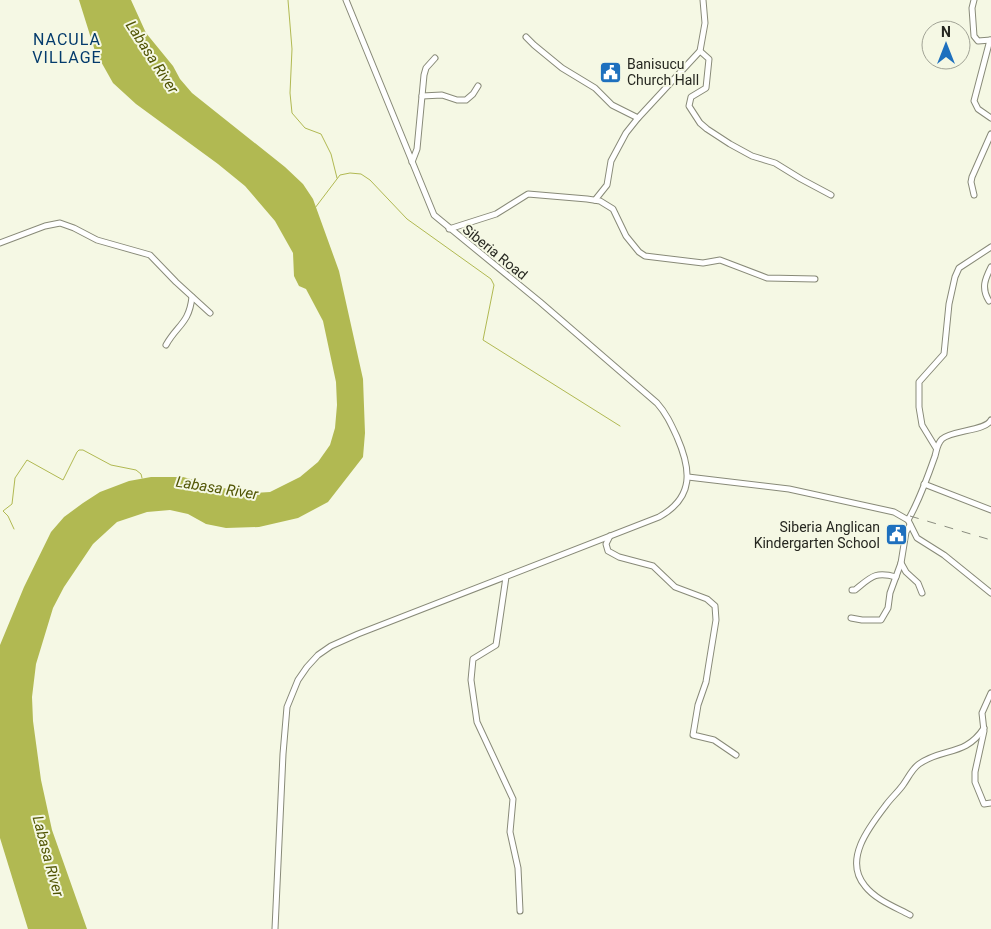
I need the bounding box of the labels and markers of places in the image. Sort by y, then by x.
place label: Banisucu Church Hall [627,56,699,88]
public building icon: Banisucu Church Hall [599,60,623,84]
place label: Siberia Anglican Kindergarten School [754,519,880,551]
public building icon: Siberia Anglican Kindergarten School [884,523,908,547]

